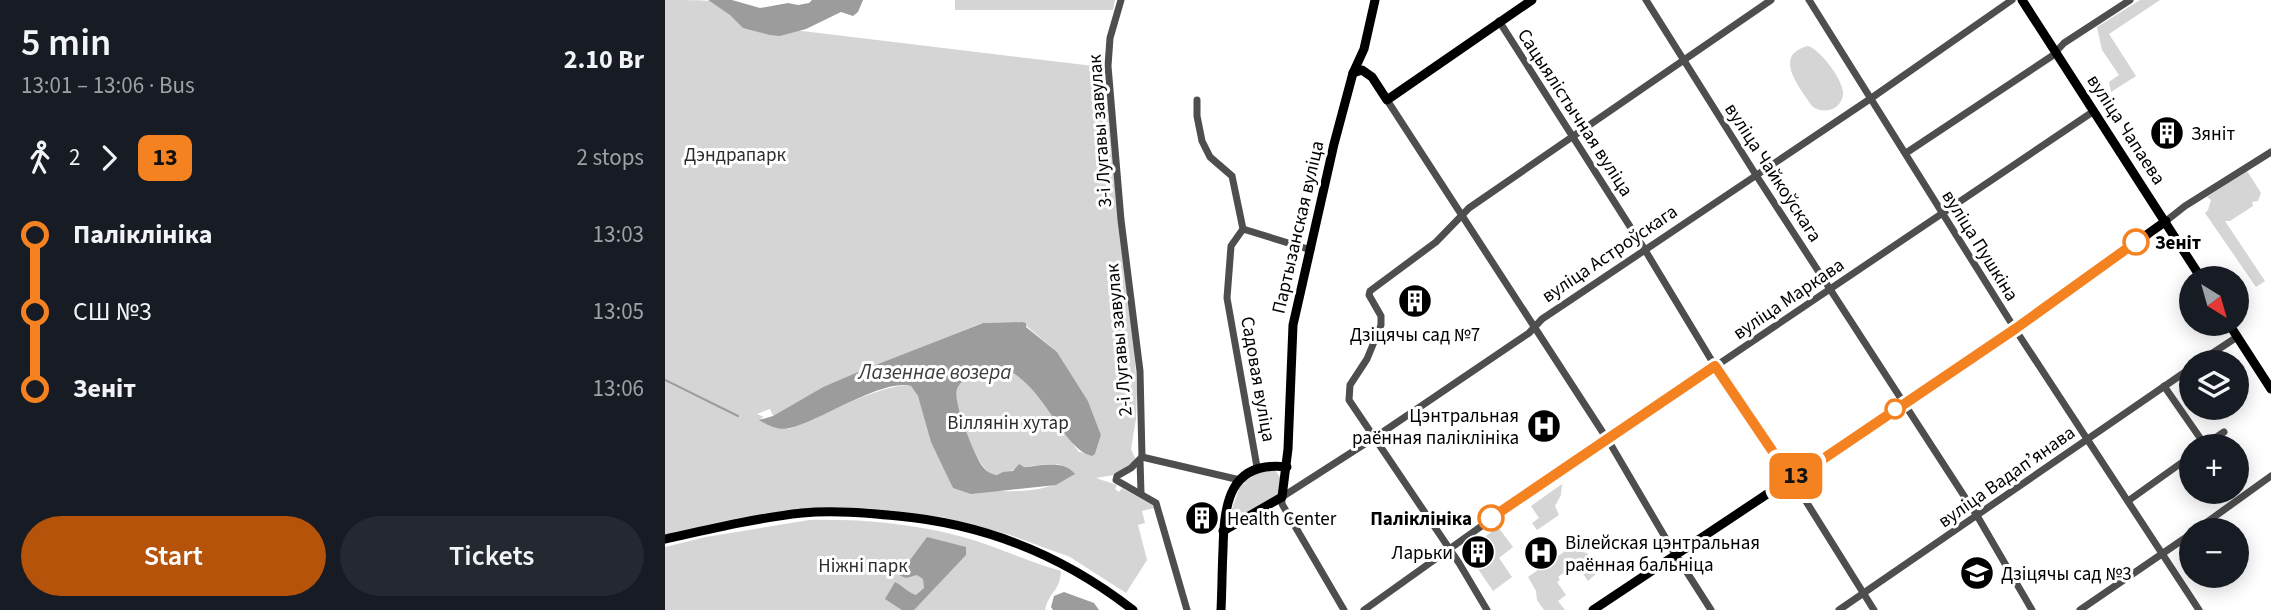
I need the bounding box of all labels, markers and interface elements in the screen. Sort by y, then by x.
text: 5 min [21,16,111,70]
street label: Сацыялістычная вуліца [1510,24,1639,202]
text: 2.10 Br [564,41,644,78]
street label: 3-і Лугавы завулак [1082,53,1119,208]
text: 13:01 – 13:06 · Bus [21,69,195,102]
street label: вуліца Чапаева [2080,69,2172,190]
street label: вуліца Чайкоўскага [1718,98,1828,248]
building icon: Зяніт [2148,114,2186,152]
place label: Зяніт [2191,121,2235,148]
street label: Партызанская вуліца [1265,138,1332,317]
icon: walk [21,139,59,177]
icon: forward [90,139,128,177]
text: 13 [152,140,178,175]
text: 2 [69,141,80,174]
text: 2 stops [577,141,644,174]
park label: Дэндрапарк [684,142,786,169]
street label: вуліца Пушкіна [1935,185,2025,307]
street label: вуліца Астроўскага [1537,199,1683,310]
text: Паліклініка [73,216,212,253]
text: 13:03 [593,218,644,251]
marker: Зеніт [2123,229,2149,255]
place label: Зеніт [2155,230,2201,257]
street label: вуліца Маркава [1728,252,1850,347]
street label: 2-і Лугавы завулак [1099,262,1140,417]
north arrow [2179,266,2249,336]
map controls [2179,266,2249,588]
building icon: Дзіцячы сад №7 [1396,282,1434,320]
text: СШ №3 [73,293,152,330]
text: 13:05 [593,295,644,328]
street label: Садовая вуліца [1233,314,1282,444]
place label: Дзіцячы сад №7 [1350,322,1480,349]
button: layers [2179,350,2249,420]
water label: Лазеннае возера [858,357,1011,387]
text: Зеніт [73,370,136,407]
text: 13:06 [593,372,644,405]
unlabelled marker [1885,399,1905,419]
place label: Цэнтральная раённая паліклініка [1352,403,1519,452]
hospital icon: Цэнтральная раённая паліклініка [1525,407,1563,445]
park label: Віллянін хутар [947,410,1069,437]
street label: вуліца Вадапʼянава [1933,420,2081,535]
button: + [2179,434,2249,504]
line badge: 13 [1765,453,1827,499]
text: 13 [1783,458,1809,493]
building icon: Health Center [1183,499,1221,537]
marker: Паліклініка [1478,505,1504,531]
place label: Health Center [1227,506,1337,533]
place label: Паліклініка [1370,506,1472,533]
button: Start [21,516,326,596]
button: Tickets [340,516,644,596]
button: − [2179,518,2249,588]
place label: Вілейская цэнтральная раённая бальніца [1565,530,1760,579]
building icon: Ларьки [1459,533,1497,571]
hospital icon: Вілейская цэнтральная раённая бальніца [1522,534,1560,572]
place label: Ларьки [1391,540,1453,567]
park label: Ніжні парк [818,553,908,580]
school or university icon: Дзіцячы сад №3 [1958,554,1996,592]
place label: Дзіцячы сад №3 [2001,561,2132,588]

